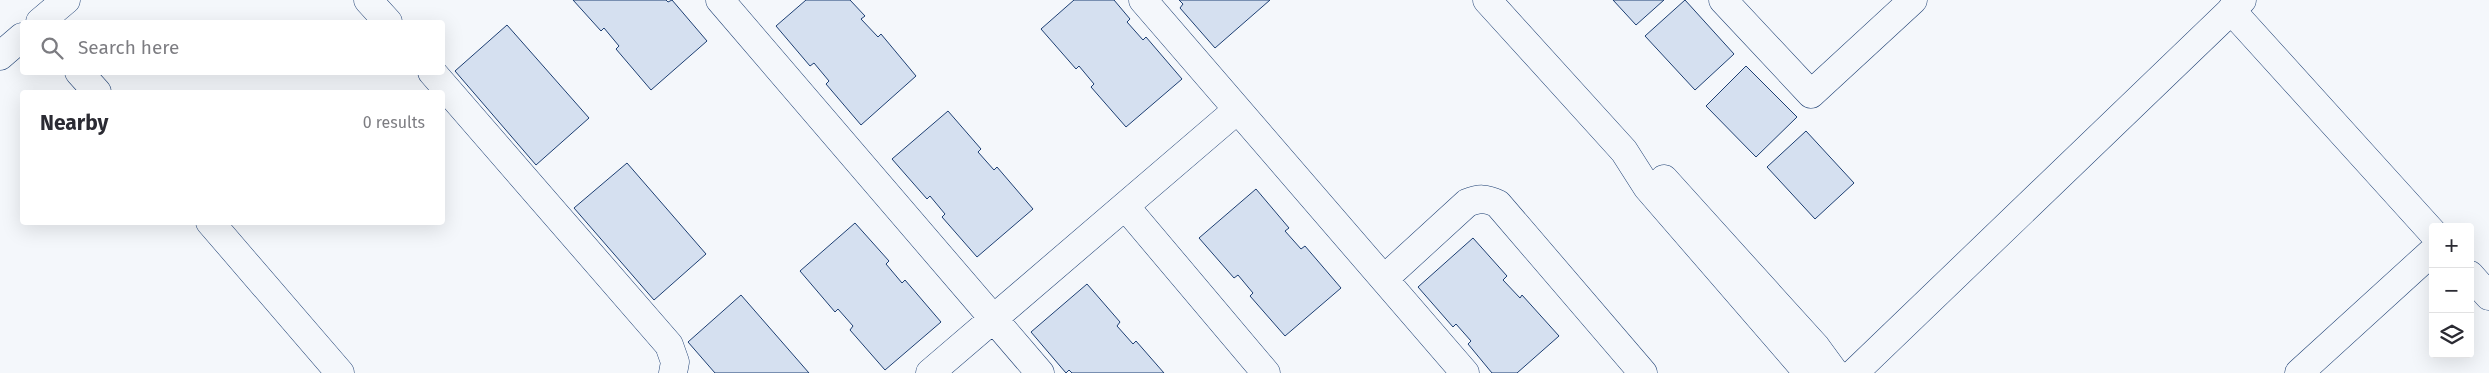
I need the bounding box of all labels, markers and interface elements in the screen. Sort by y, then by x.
search box [20,20,445,75]
icon: search [38,34,66,62]
text: Search here [78,36,179,59]
text: Nearby [40,110,108,136]
text: 0 results [363,113,425,132]
map controls [2429,223,2474,358]
button: + [2429,223,2474,268]
button: − [2429,268,2474,313]
button: layers [2429,313,2474,358]

